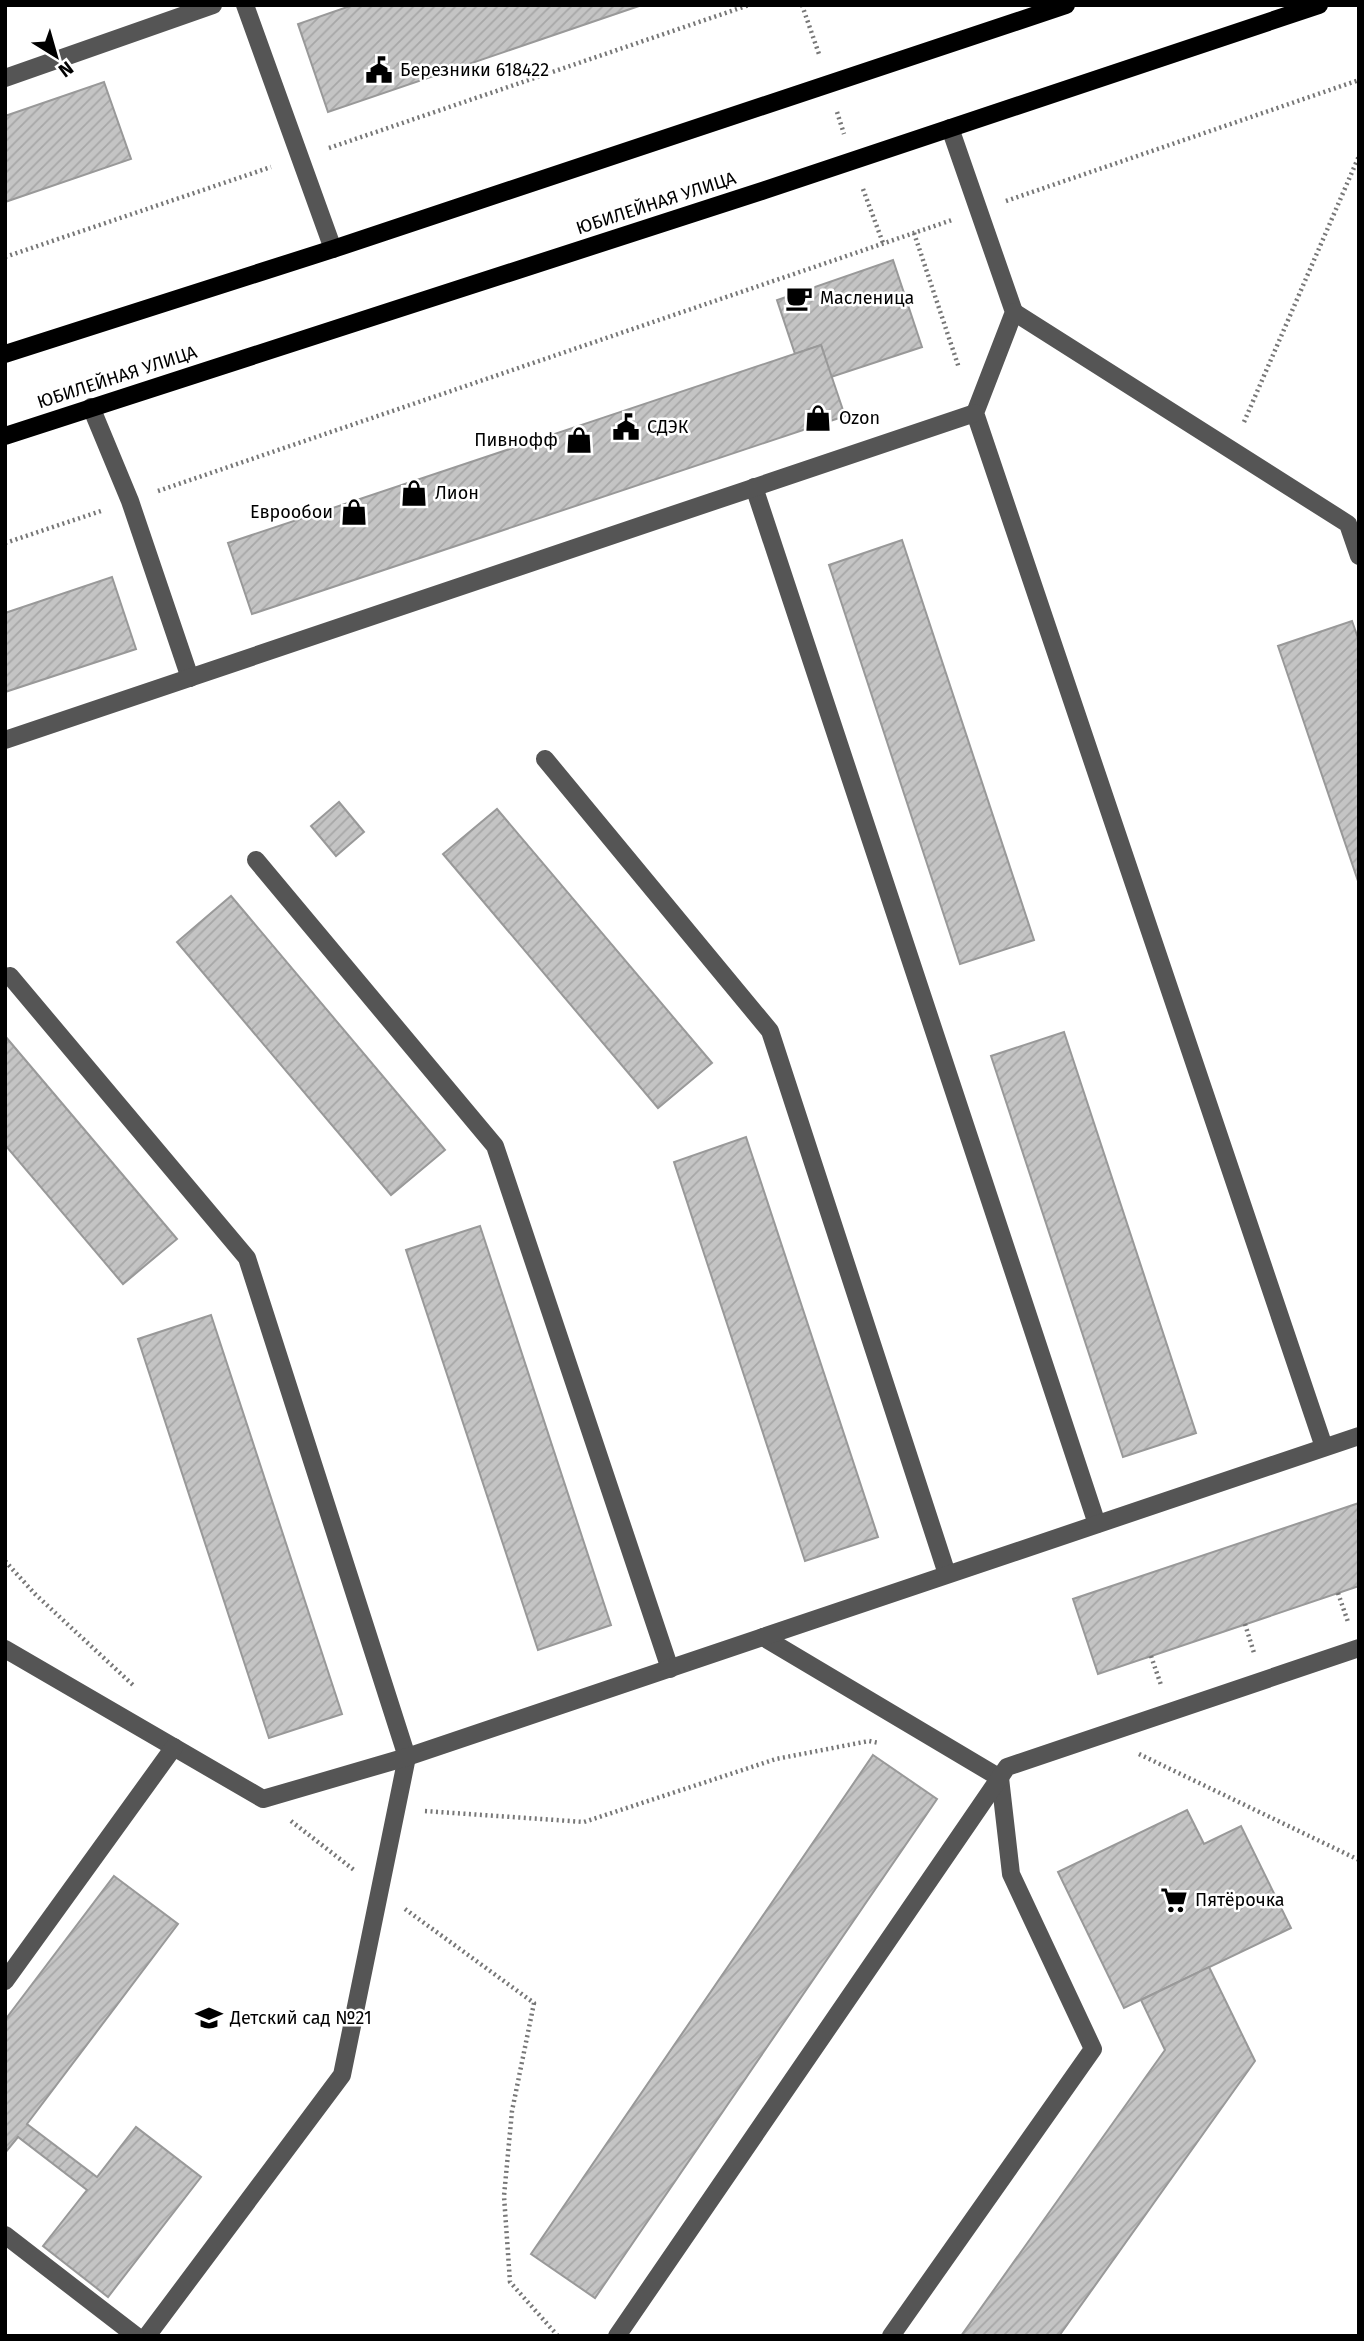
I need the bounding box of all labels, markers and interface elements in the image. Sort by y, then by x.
north arrow [21,21,91,91]
public building icon: Березники 618422 [364,55,394,85]
text: N [54,56,78,82]
place label: Березники 618422 [400,59,549,81]
street label: ЮБИЛЕЙНАЯ УЛИЦА [573,167,739,239]
cafe icon: Масленица [784,283,814,313]
place label: Масленица [820,287,914,309]
street label: ЮБИЛЕЙНАЯ УЛИЦА [34,341,200,413]
shop icon: Ozon [803,403,833,433]
place label: Ozon [839,407,880,429]
public building icon: СДЭК [611,412,641,442]
place label: СДЭК [647,416,689,438]
shop icon: Пивнофф [564,425,594,455]
place label: Пивнофф [474,429,558,451]
shop icon: Лион [399,478,429,508]
place label: Лион [435,482,479,504]
shop icon: Еврообои [339,497,369,527]
place label: Еврообои [250,501,333,523]
supermarket icon: Пятёрочка [1159,1885,1189,1915]
place label: Пятёрочка [1195,1889,1285,1911]
school or university icon: Детский сад №21 [194,2003,224,2033]
place label: Детский сад №21 [229,2007,372,2029]

